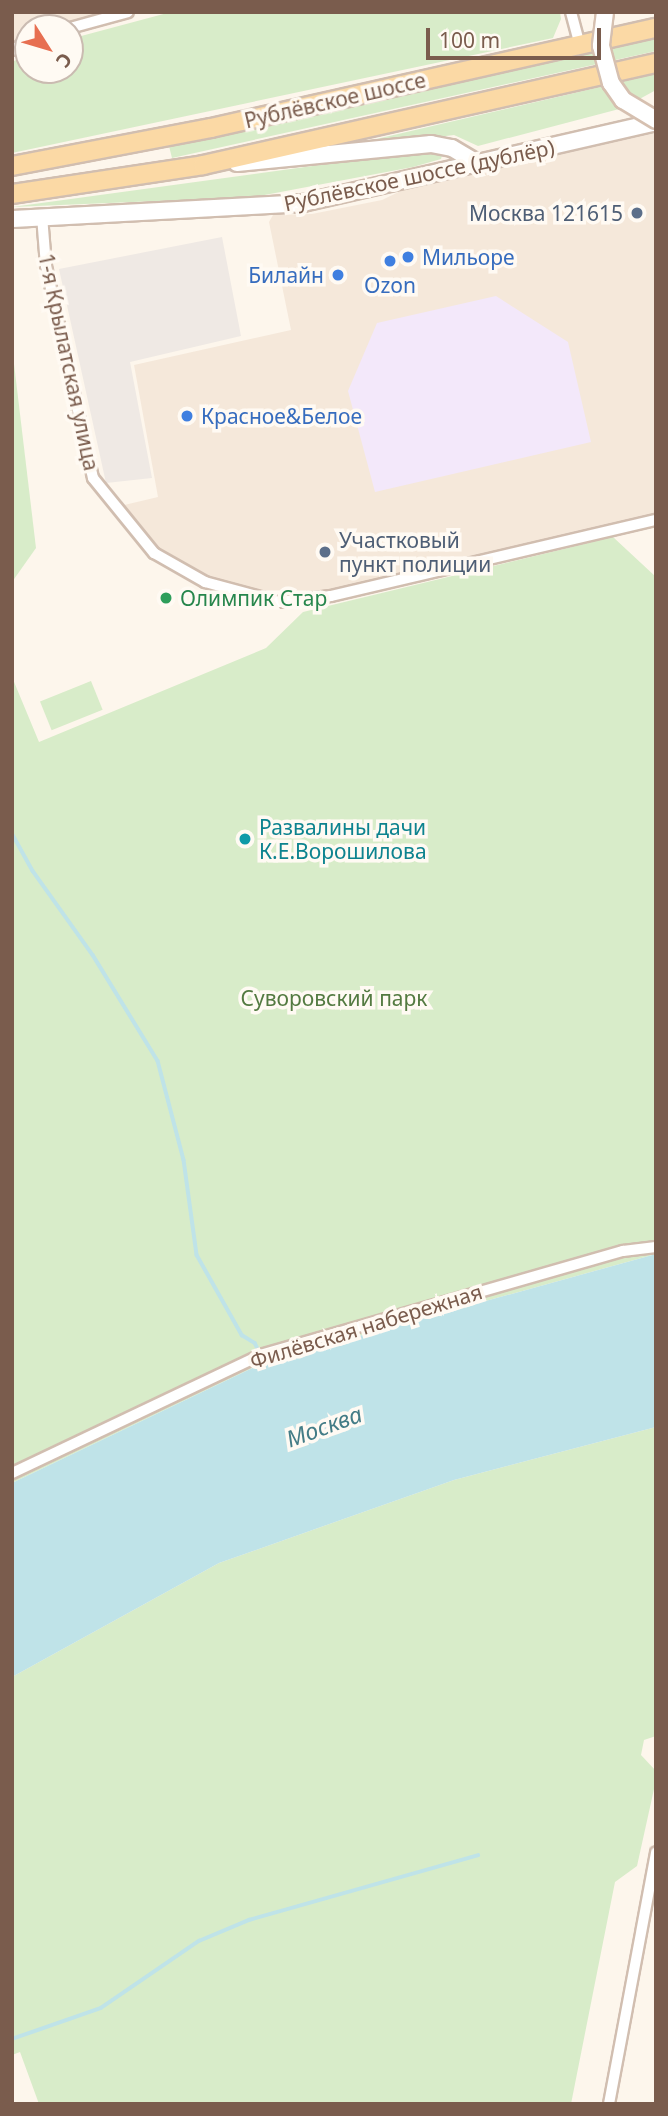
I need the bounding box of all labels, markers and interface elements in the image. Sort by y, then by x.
north arrow [14,14,84,84]
scale bar [430,14,605,58]
text: 100 m [439,26,500,54]
text: С [50,48,78,73]
street label: Рублёвское шоссе [242,67,428,133]
street label: Рублёвское шоссе (дублёр) [281,134,557,216]
place label: Москва 121615 [469,200,623,226]
marker: Москва 121615 [629,205,645,221]
place label: Мильоре [422,244,515,270]
marker: Мильоре [400,249,416,265]
street label: 1-я Крылатская улица [34,251,104,473]
marker: Ozon [382,253,398,269]
place label: Билайн [248,262,324,288]
marker: Билайн [330,267,346,283]
place label: Ozon [364,272,416,298]
place label: Красное&Белое [201,403,362,429]
marker: Красное&Белое [179,408,195,424]
place label: Участковый пункт полиции [339,527,491,577]
marker: Участковый пункт полиции [317,544,333,560]
place label: Олимпик Стар [180,585,327,611]
marker: Олимпик Стар [158,590,174,606]
place label: Развалины дачи К.Е.Ворошилова [259,814,427,864]
marker: Развалины дачи К.Е.Ворошилова [237,831,253,847]
park label: Суворовский парк [241,985,427,1011]
street label: Филёвская набережная [247,1279,485,1373]
water label: Москва [282,1400,366,1452]

